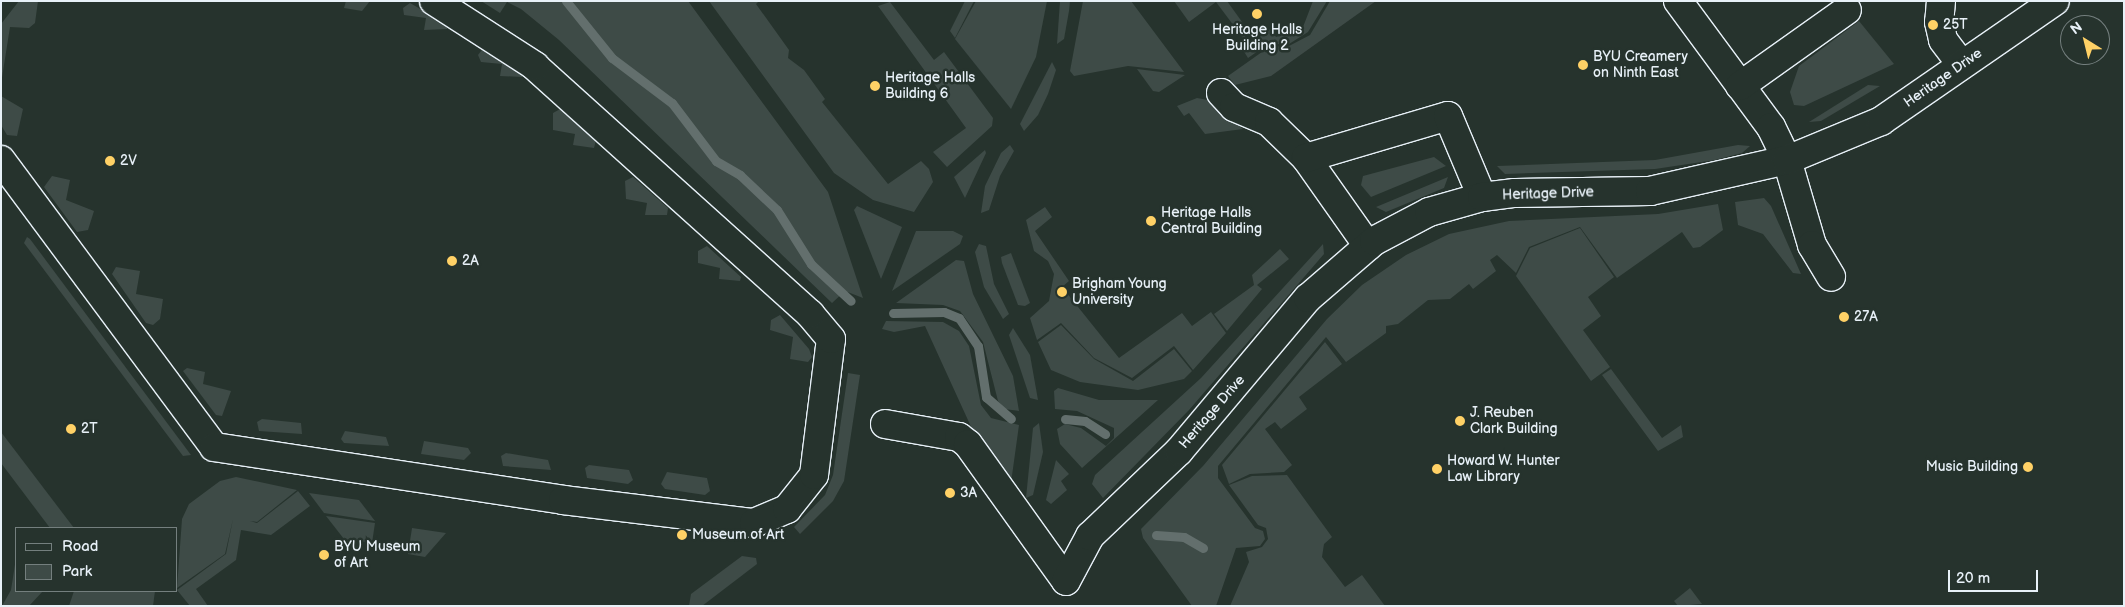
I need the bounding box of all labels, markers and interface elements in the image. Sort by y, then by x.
marker: Heritage Halls Building 2 [1251,8,1263,20]
north arrow [2060,15,2110,65]
place label: 25T [1943,17,1968,33]
text: N [2067,18,2086,38]
marker: 25T [1927,19,1939,31]
place label: Heritage Halls Building 2 [1212,22,1302,54]
street label: Heritage Drive [1901,45,1985,111]
place label: BYU Creamery on Ninth East [1593,49,1688,82]
marker: BYU Creamery on Ninth East [1577,59,1589,71]
place label: Heritage Halls Building 6 [885,70,975,102]
marker: Heritage Halls Building 6 [869,80,881,92]
place label: 2V [120,153,137,169]
marker: 2V [104,155,116,167]
street label: Heritage Drive [1502,184,1594,204]
place label: Heritage Halls Central Building [1161,205,1262,238]
marker: Heritage Halls Central Building [1145,215,1157,227]
place label: 2A [462,253,479,269]
marker: 2A [446,255,458,267]
place label: Brigham Young University [1072,276,1168,308]
marker: Brigham Young University [1056,286,1068,298]
place label: 27A [1854,309,1878,325]
marker: 27A [1838,311,1850,323]
street label: Heritage Drive [1176,372,1248,452]
place label: J. Reuben Clark Building [1470,405,1558,438]
marker: J. Reuben Clark Building [1454,415,1466,427]
place label: 2T [81,421,98,437]
marker: 2T [65,423,77,435]
place label: Howard W. Hunter Law Library [1447,453,1560,486]
place label: Music Building [1926,459,2018,475]
marker: Music Building [2022,461,2034,473]
marker: Howard W. Hunter Law Library [1431,463,1443,475]
place label: 3A [960,485,977,501]
marker: 3A [944,487,956,499]
legend [15,527,178,592]
place label: Museum of Art [692,527,784,543]
marker: Museum of Art [676,529,688,541]
text: Road [62,537,98,556]
place label: BYU Museum of Art [334,539,420,572]
marker: BYU Museum of Art [318,549,330,561]
scale bar [1950,560,2040,592]
text: Park [62,562,92,581]
text: 20 m [1956,569,1990,588]

